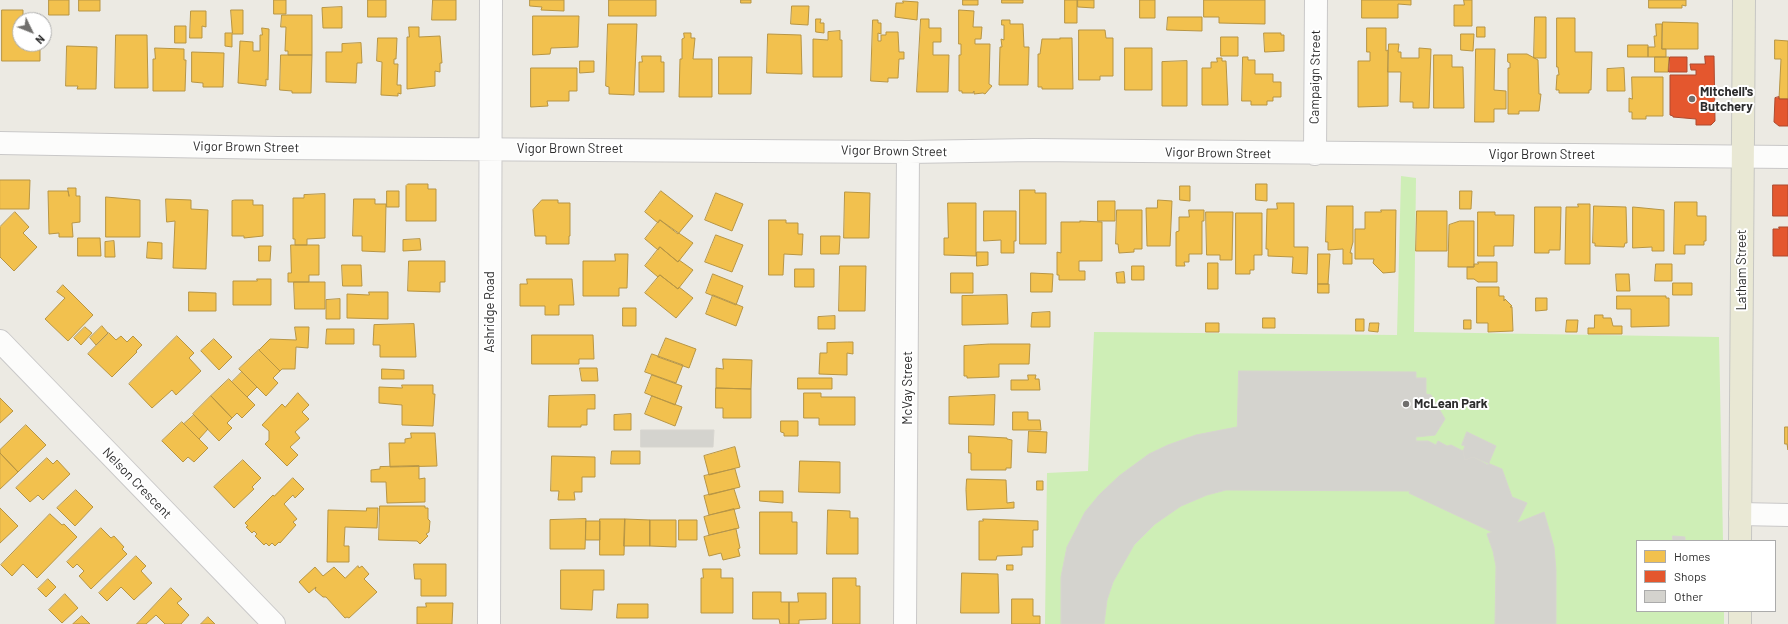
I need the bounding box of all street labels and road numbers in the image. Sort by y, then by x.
street label: Campaign Street [1306,30,1324,124]
street label: Vigor Brown Street [193,138,299,156]
street label: Vigor Brown Street [517,141,623,157]
street label: Vigor Brown Street [841,142,947,160]
street label: Vigor Brown Street [1165,144,1271,162]
street label: Vigor Brown Street [1489,147,1595,163]
street label: Latham Street [1734,229,1750,311]
street label: Ashridge Road [482,271,498,353]
street label: McVay Street [900,351,916,425]
street label: Nelson Crescent [99,444,175,522]

